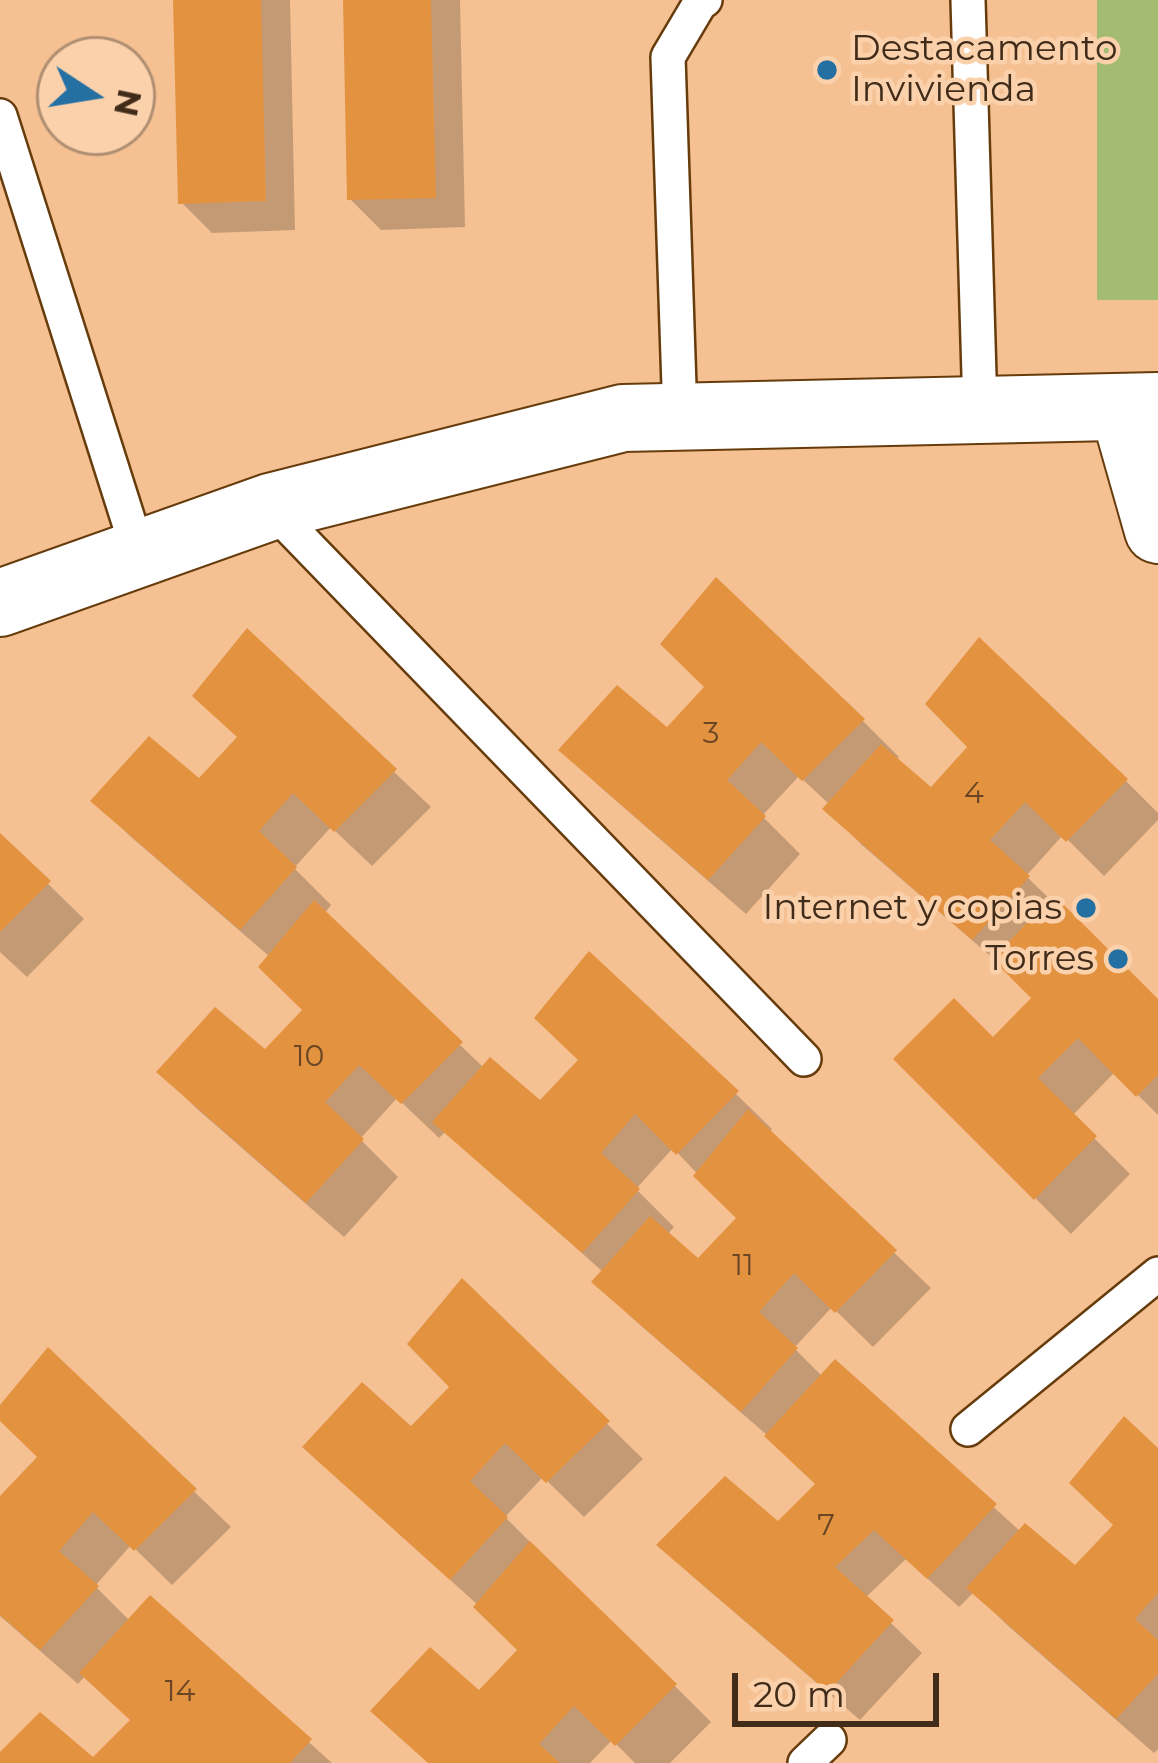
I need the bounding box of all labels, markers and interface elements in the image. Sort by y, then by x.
place label: Destacamento Invivienda [851,27,1117,112]
north arrow [36,36,156,156]
marker: Destacamento Invivienda [814,57,840,83]
text: N [106,86,151,120]
house number: 3 [703,716,719,752]
house number: 4 [964,776,984,812]
place label: Internet y copias [762,886,1062,930]
marker: Internet y copias [1073,895,1099,921]
place label: Torres [985,937,1094,981]
marker: Torres [1105,946,1131,972]
house number: 10 [294,1039,324,1075]
house number: 11 [732,1248,754,1284]
house number: 7 [817,1508,835,1544]
scale bar [738,1649,945,1723]
text: 20 m [753,1672,845,1716]
house number: 14 [165,1674,195,1710]

